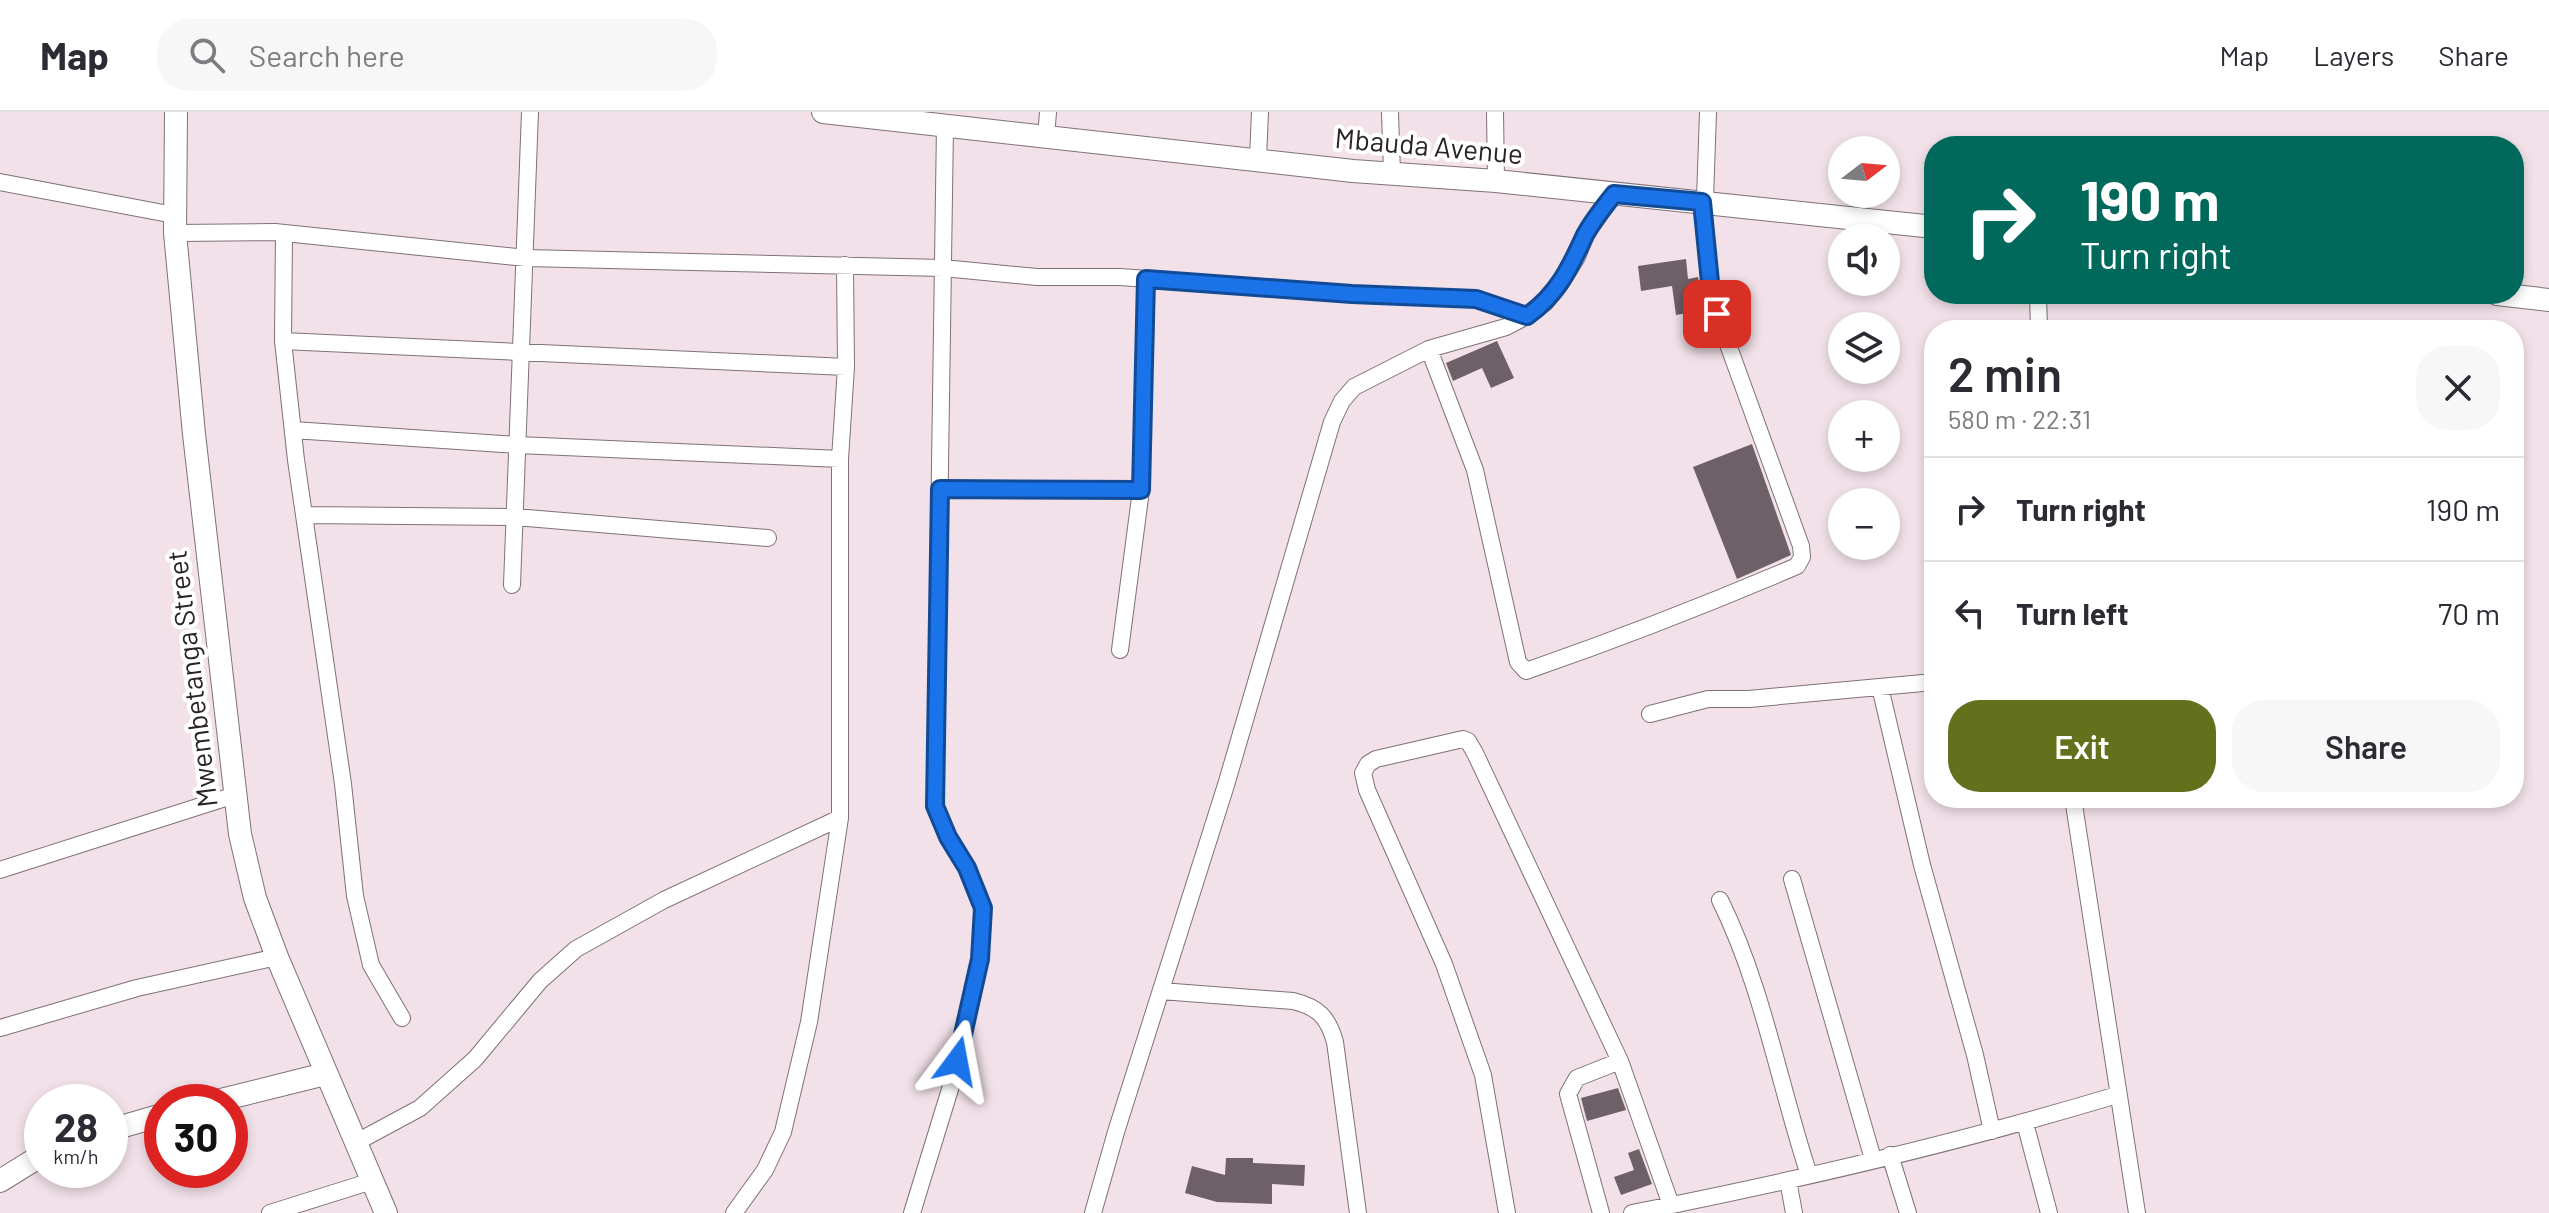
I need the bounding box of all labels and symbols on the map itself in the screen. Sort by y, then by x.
street label: Mbauda Avenue [1334,120,1525,170]
north arrow [1828,136,1900,208]
pin [1683,280,1751,348]
street label: Mwembetanga Street [158,549,224,809]
position arrow [915,1019,999,1103]
speed limit sign: 30 [144,1084,248,1188]

